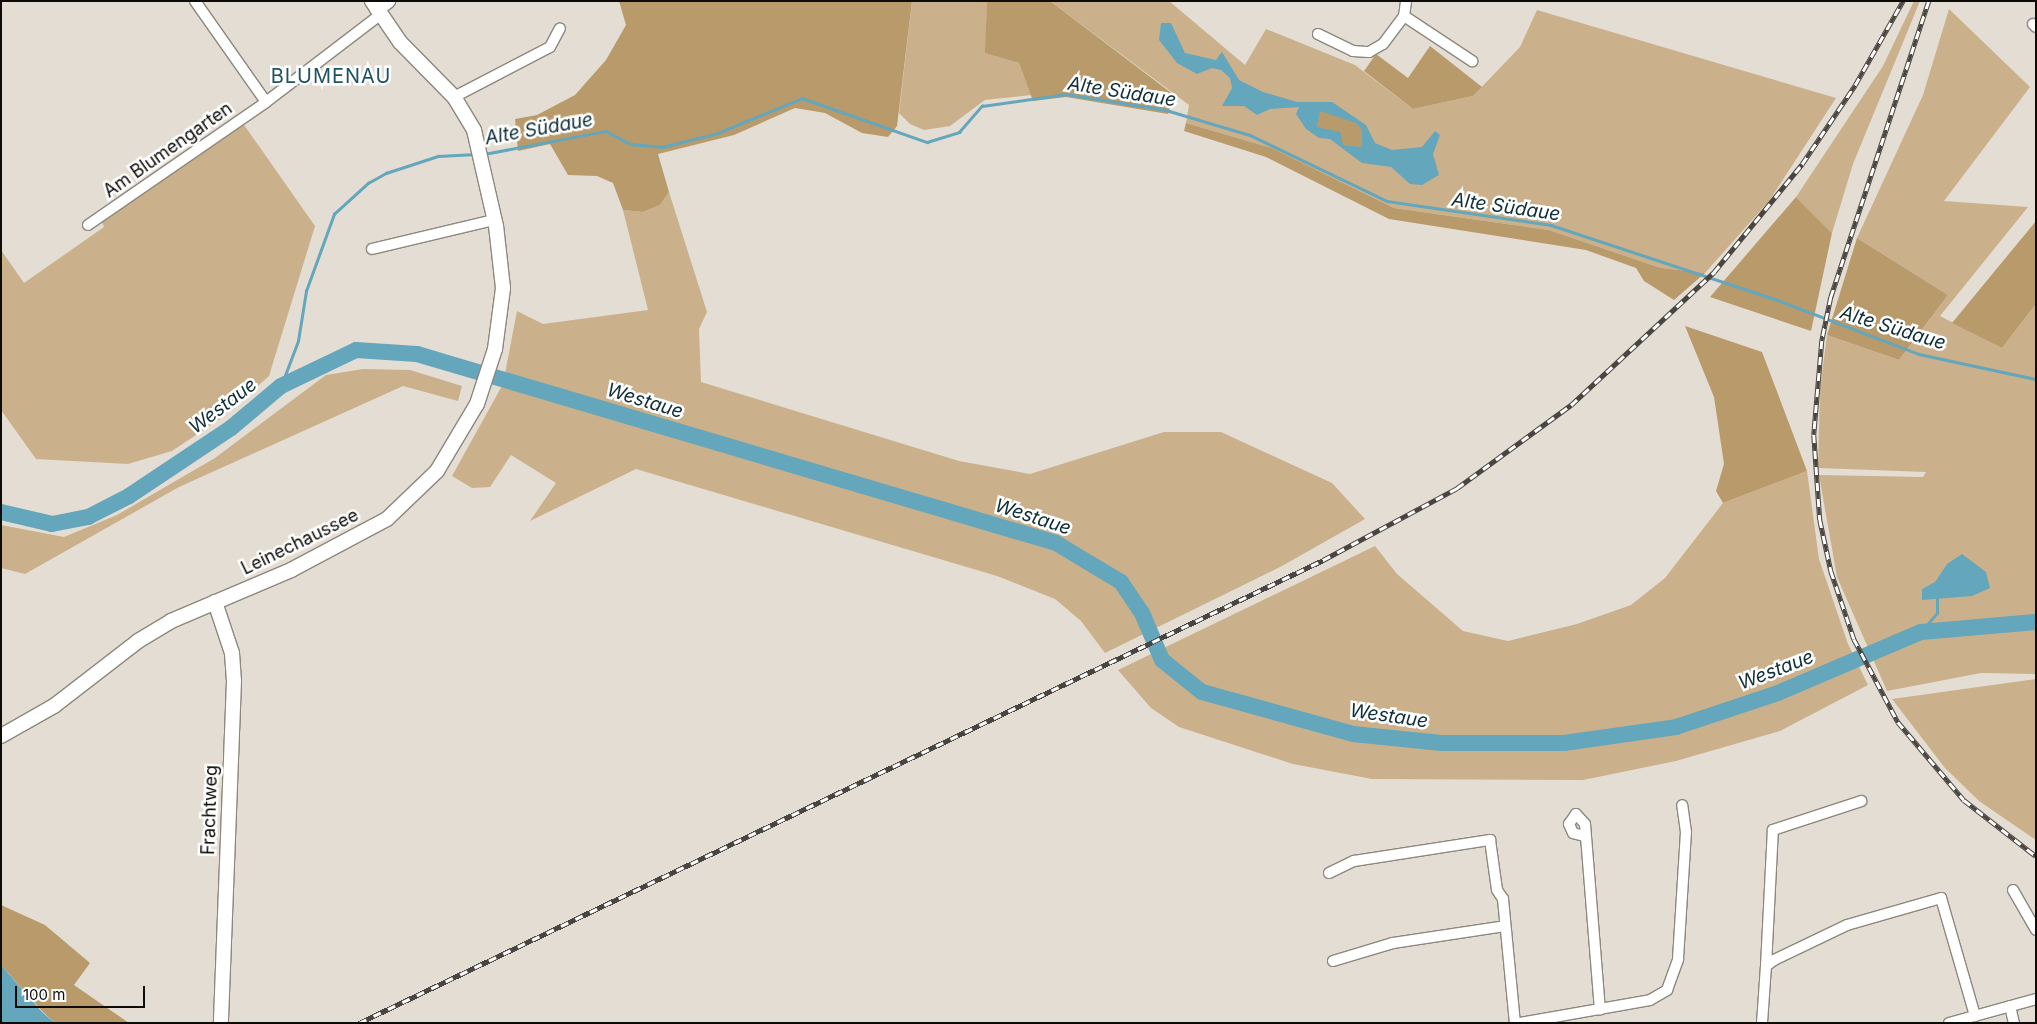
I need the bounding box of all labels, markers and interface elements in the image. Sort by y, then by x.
district label: BLUMENAU [270,64,392,88]
water label: Alte Südaue [1066,72,1178,112]
street label: Am Blumengarten [100,98,236,202]
water label: Alte Südaue [483,108,595,150]
water label: Alte Südaue [1450,188,1562,226]
water label: Alte Südaue [1837,301,1949,355]
water label: Westaue [185,373,261,439]
water label: Westaue [604,379,686,423]
water label: Westaue [992,494,1074,540]
street label: Leinechaussee [238,504,362,580]
water label: Westaue [1735,645,1817,695]
water label: Westaue [1348,699,1430,733]
street label: Frachtweg [198,765,222,855]
scale bar [18,976,148,1008]
text: 100 m [23,985,65,1004]

